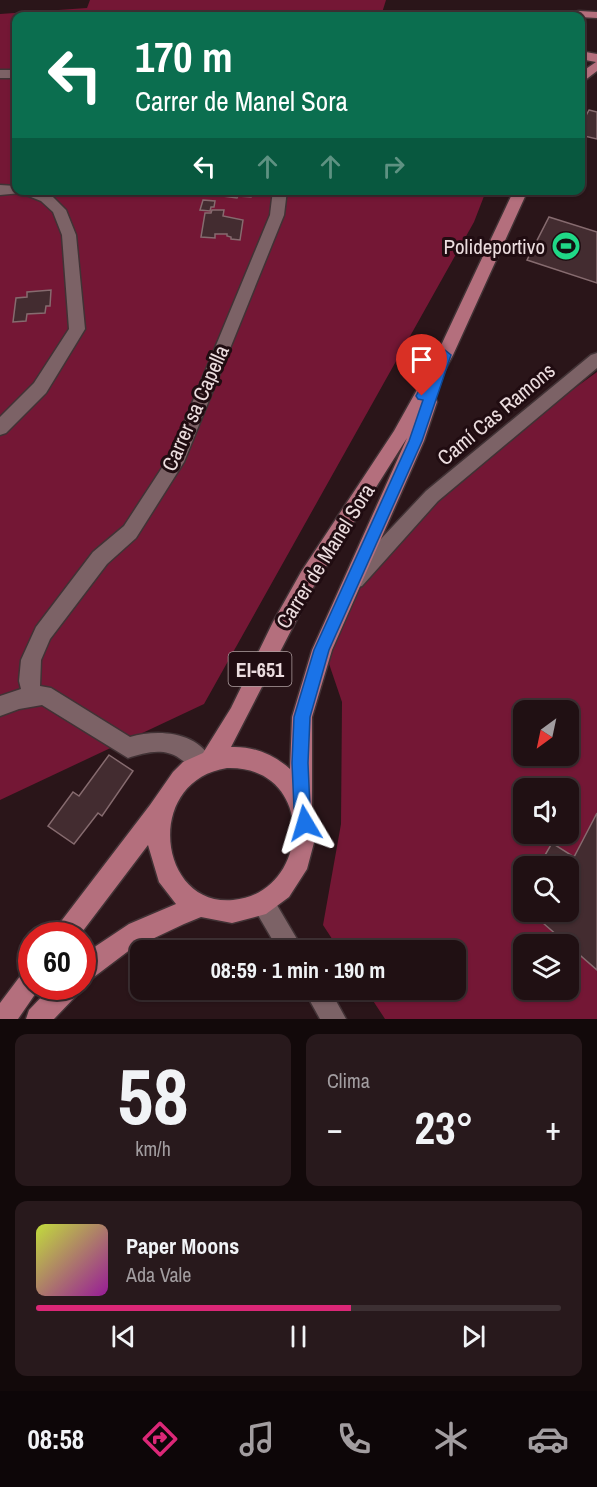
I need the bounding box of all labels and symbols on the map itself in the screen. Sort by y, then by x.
sports icon: Polideportivo [550,230,582,262]
place label: Polideportivo [444,232,545,261]
pin [396,334,447,396]
street label: Carrer sa Capella [154,340,236,476]
street label: Camí Cas Ramons [431,356,561,472]
street label: Carrer de Manel Sora [269,478,381,634]
road number: EI-651 [228,652,292,686]
north arrow [513,700,579,766]
position arrow [273,791,337,855]
speed limit sign: 60 [18,922,96,1000]

